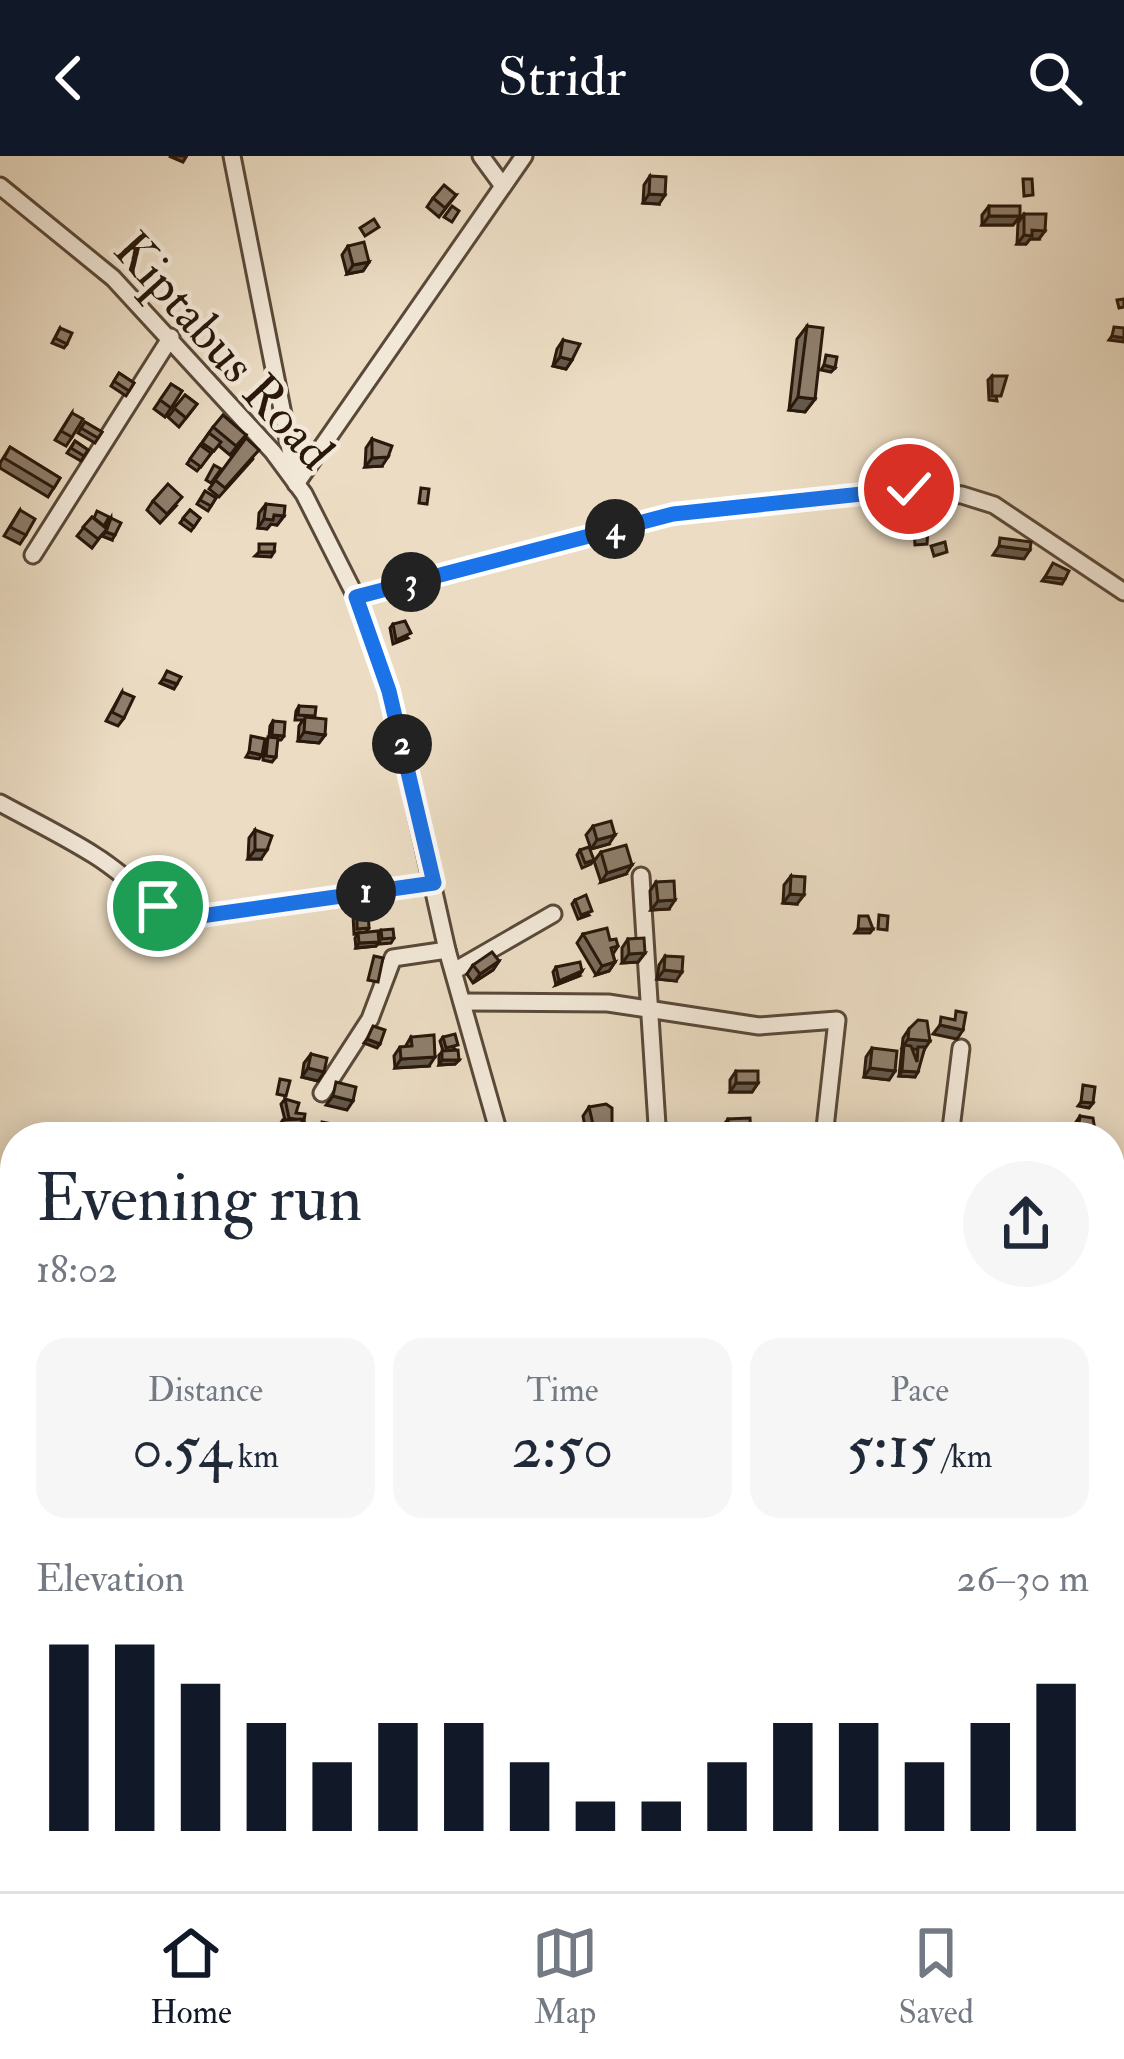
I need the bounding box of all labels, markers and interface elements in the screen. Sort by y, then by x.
text: Stridr [498,44,626,112]
icon: back [36,45,102,111]
icon: search [1022,45,1088,111]
street label: Kiptabus Road [100,219,347,484]
pin [858,438,960,540]
icon: check [876,456,942,522]
pin: 4 [585,499,645,559]
text: 4 [606,508,624,549]
pin: 3 [381,552,441,612]
text: 3 [405,561,417,602]
pin: 2 [372,714,432,774]
text: 2 [394,723,410,764]
pin [107,855,209,957]
pin: 1 [336,862,396,922]
text: 1 [360,871,372,912]
icon: arrive [125,873,191,939]
text: Evening run [36,1158,362,1241]
button: share [963,1161,1089,1287]
text: 18:02 [36,1245,118,1294]
text: Distance [148,1370,263,1411]
text: Time [526,1370,599,1411]
text: Pace [890,1370,949,1411]
text: 0.54 [132,1411,231,1486]
text: 2:50 [512,1411,613,1486]
text: 5:15 [847,1411,936,1486]
text: km [231,1436,279,1477]
text: /km [936,1436,992,1477]
text: Elevation [36,1554,185,1603]
text: 26–30 m [956,1554,1089,1603]
tab: Home [150,1920,232,2033]
tab: Map [532,1920,598,2033]
tab: Saved [898,1920,974,2033]

